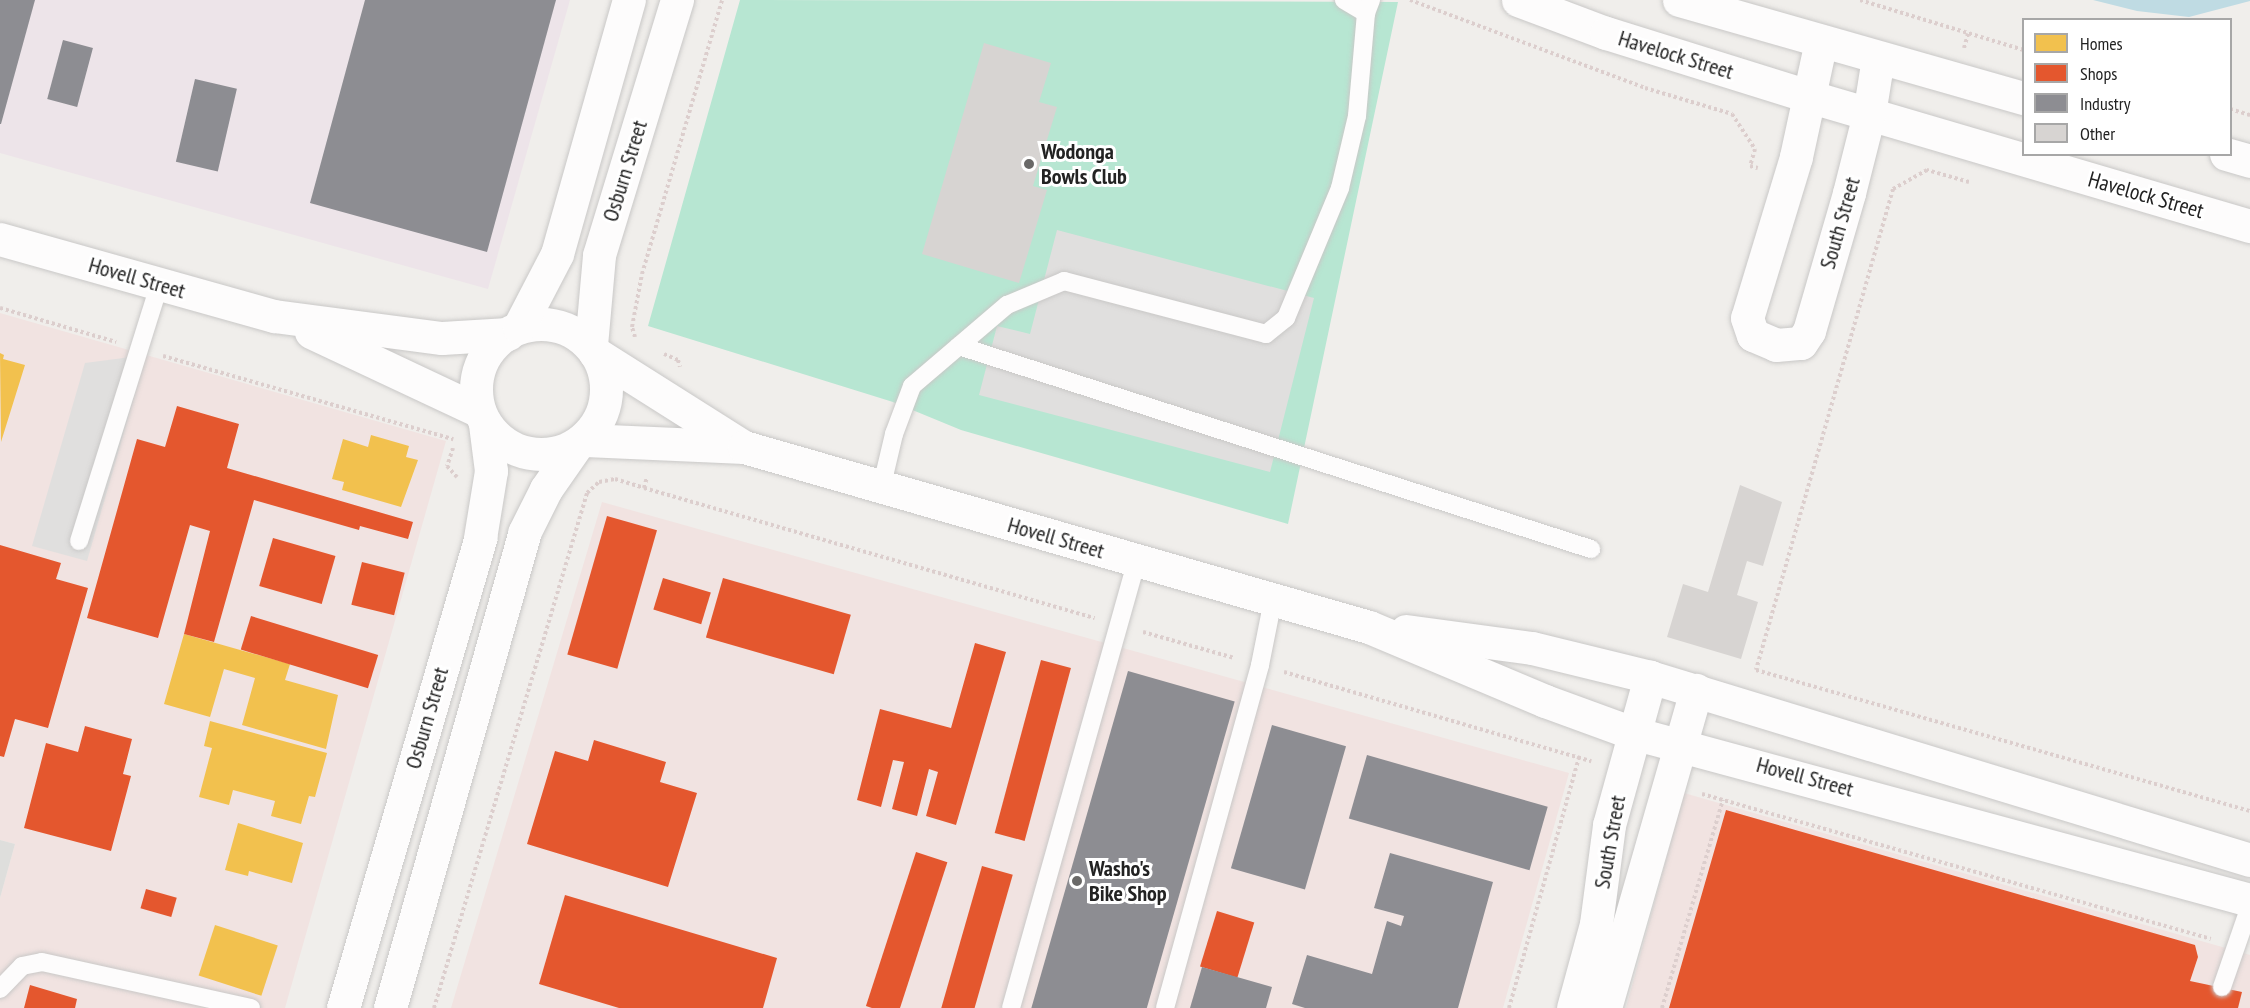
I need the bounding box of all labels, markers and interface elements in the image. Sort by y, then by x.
legend [2022,18,2232,156]
street label: Havelock Street [1615,25,1737,85]
text: Homes [2080,32,2123,55]
text: Shops [2080,62,2117,85]
text: Industry [2080,92,2130,115]
street label: Osburn Street [597,117,653,225]
text: Other [2080,122,2115,145]
place label: Wodonga Bowls Club [1041,138,1127,190]
marker: Wodonga Bowls Club [1022,157,1036,171]
street label: Havelock Street [2085,166,2207,224]
street label: South Street [1814,174,1866,272]
street label: Hovell Street [86,252,188,304]
street label: Hovell Street [1005,512,1107,564]
street label: Osburn Street [400,664,454,772]
street label: Hovell Street [1754,751,1856,803]
street label: South Street [1589,793,1631,891]
place label: Washo's Bike Shop [1089,855,1167,906]
marker: Washo's Bike Shop [1070,874,1084,888]

